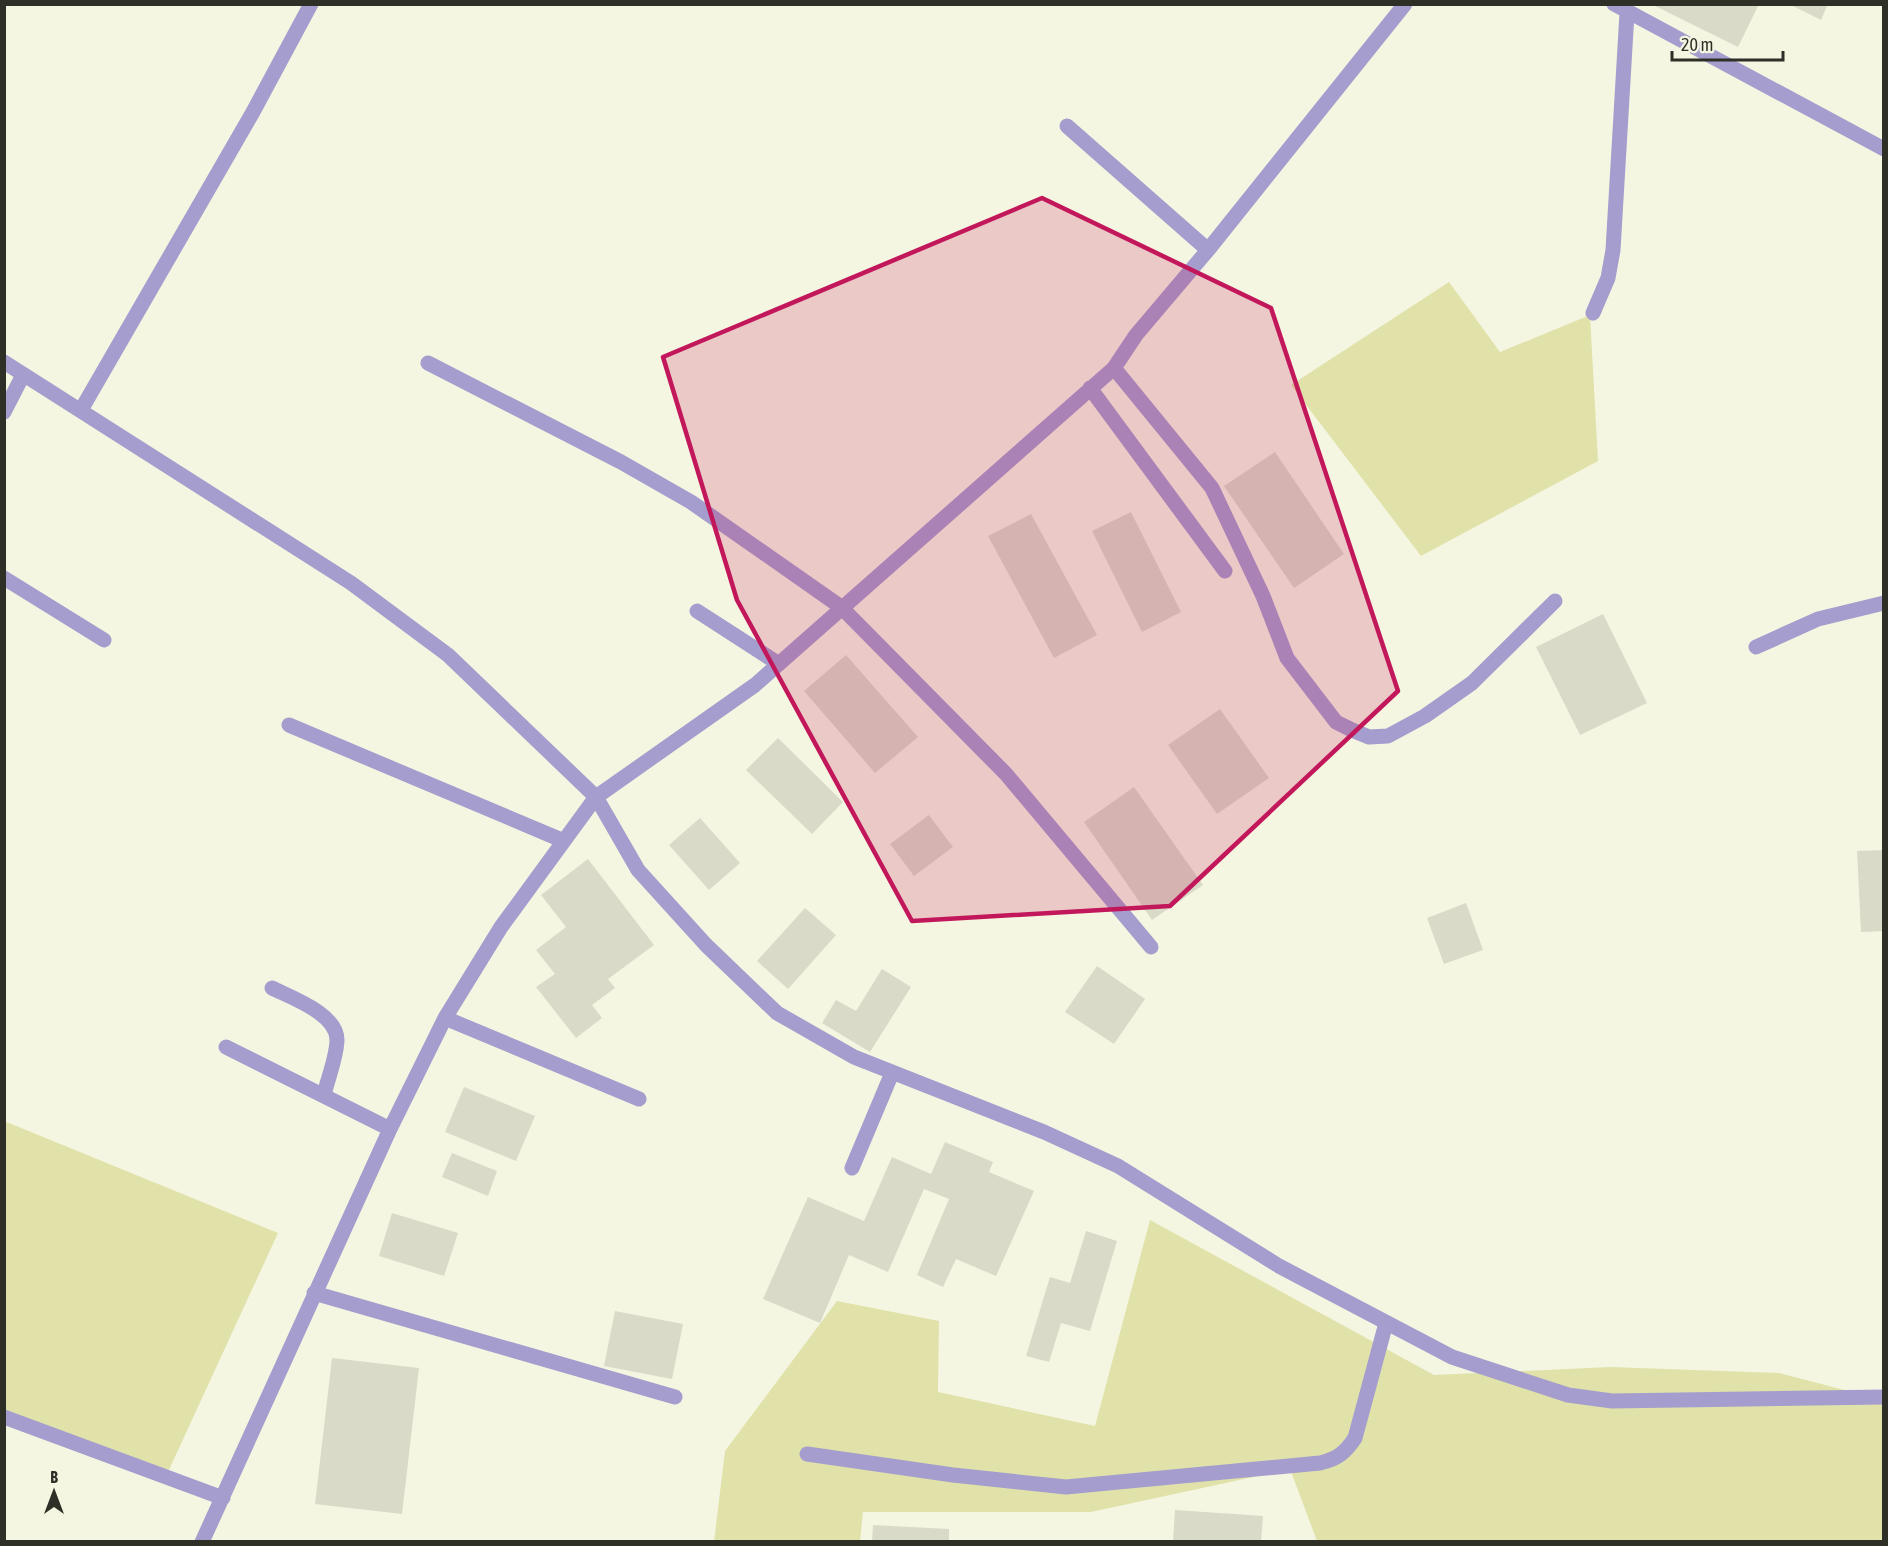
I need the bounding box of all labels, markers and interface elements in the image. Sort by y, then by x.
scale bar [1672,24,1783,62]
text: 20 m [1681,34,1713,55]
north arrow [24,1462,84,1522]
text: B [50,1468,58,1486]

